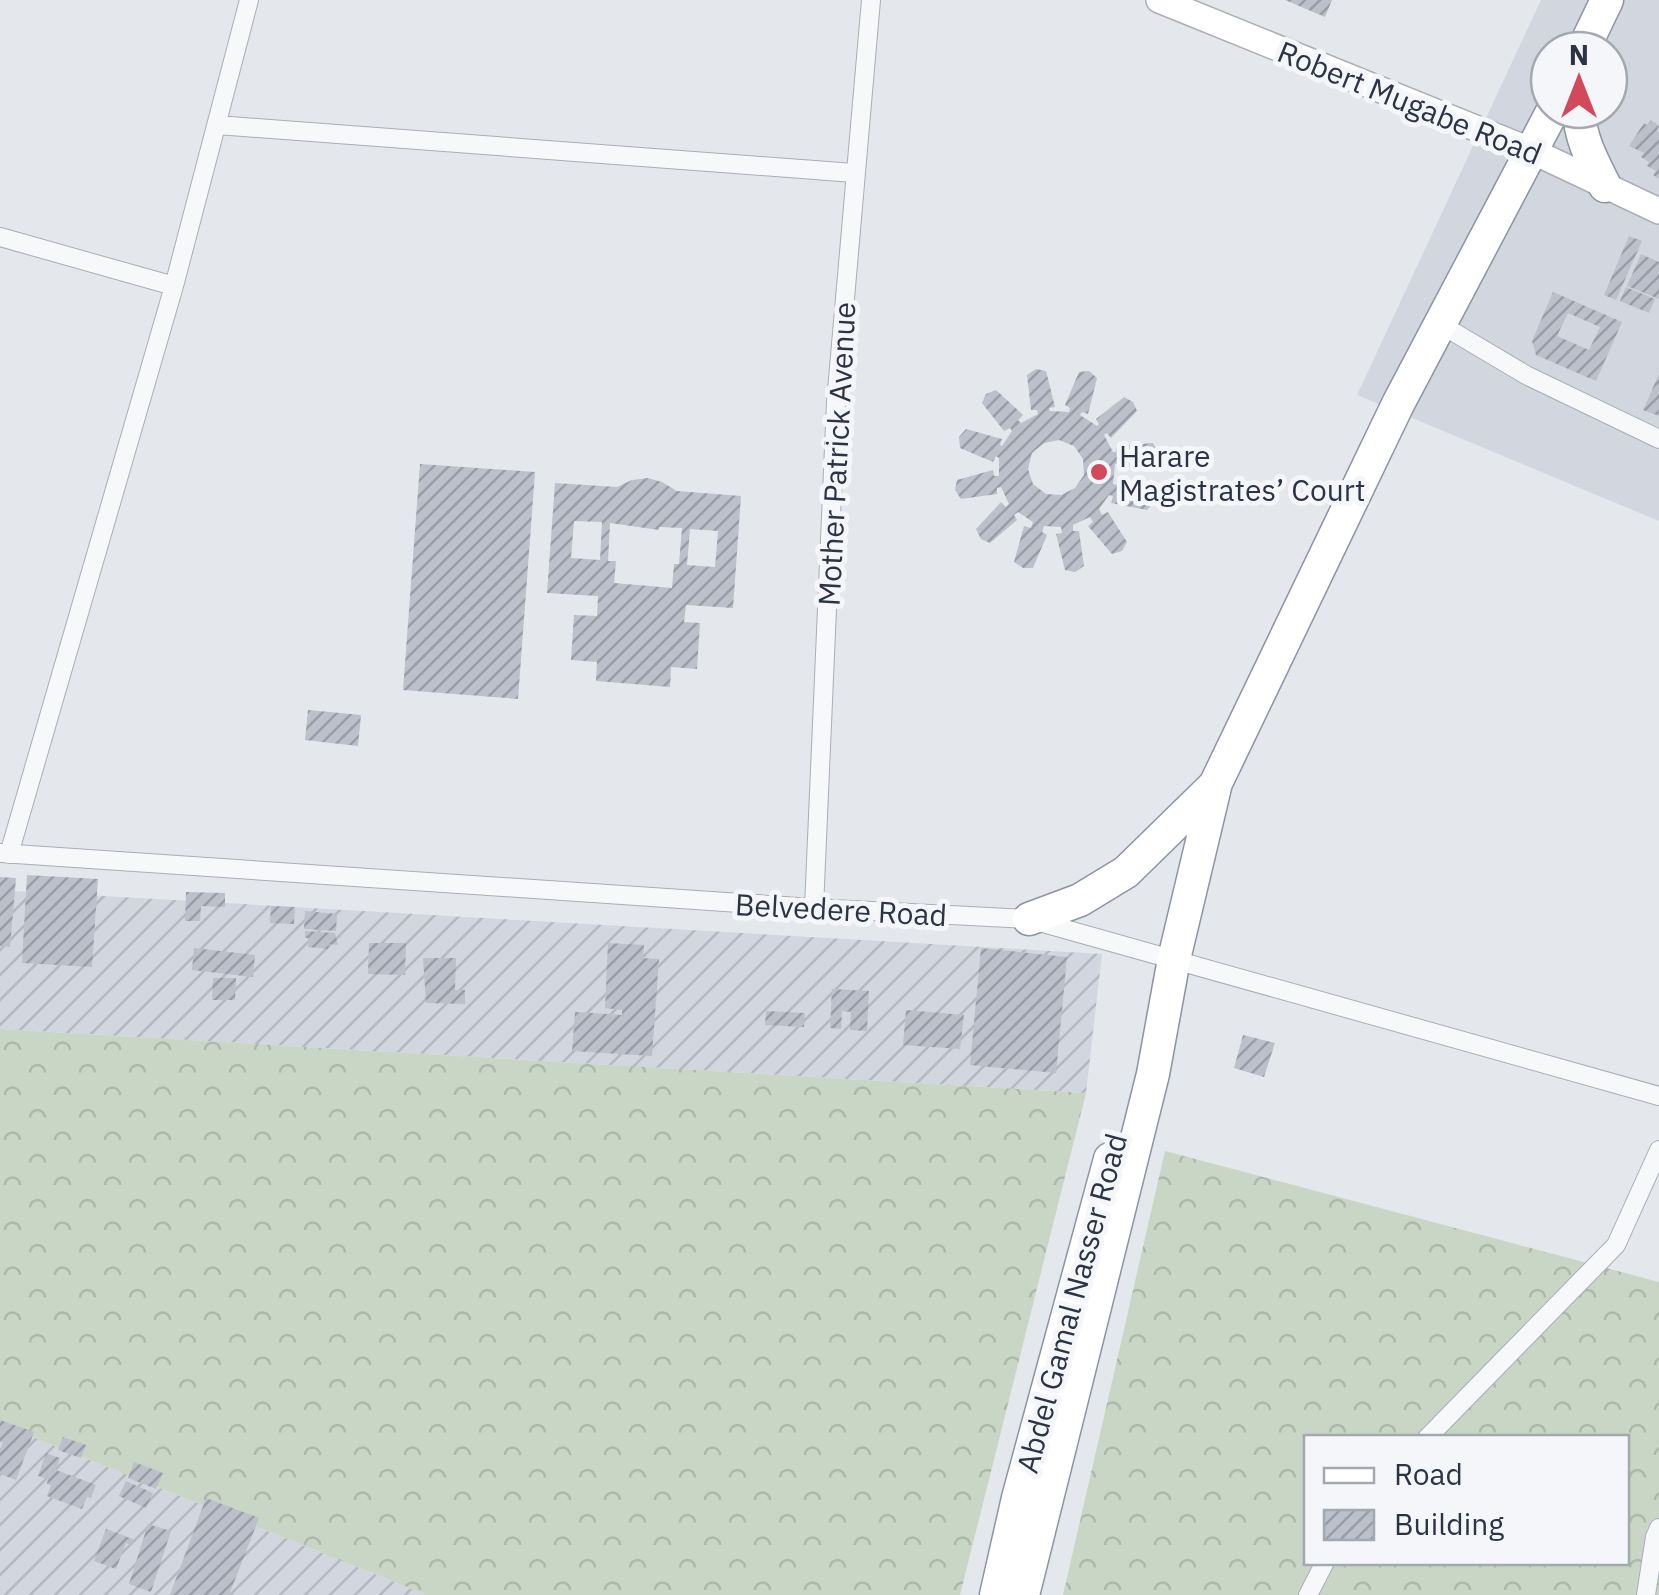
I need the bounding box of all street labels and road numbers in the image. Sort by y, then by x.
street label: Robert Mugabe Road [1272,31,1548,173]
street label: Mother Patrick Avenue [809,301,863,607]
street label: Belvedere Road [734,884,948,934]
street label: Abdel Gamal Nasser Road [1007,1129,1135,1477]

